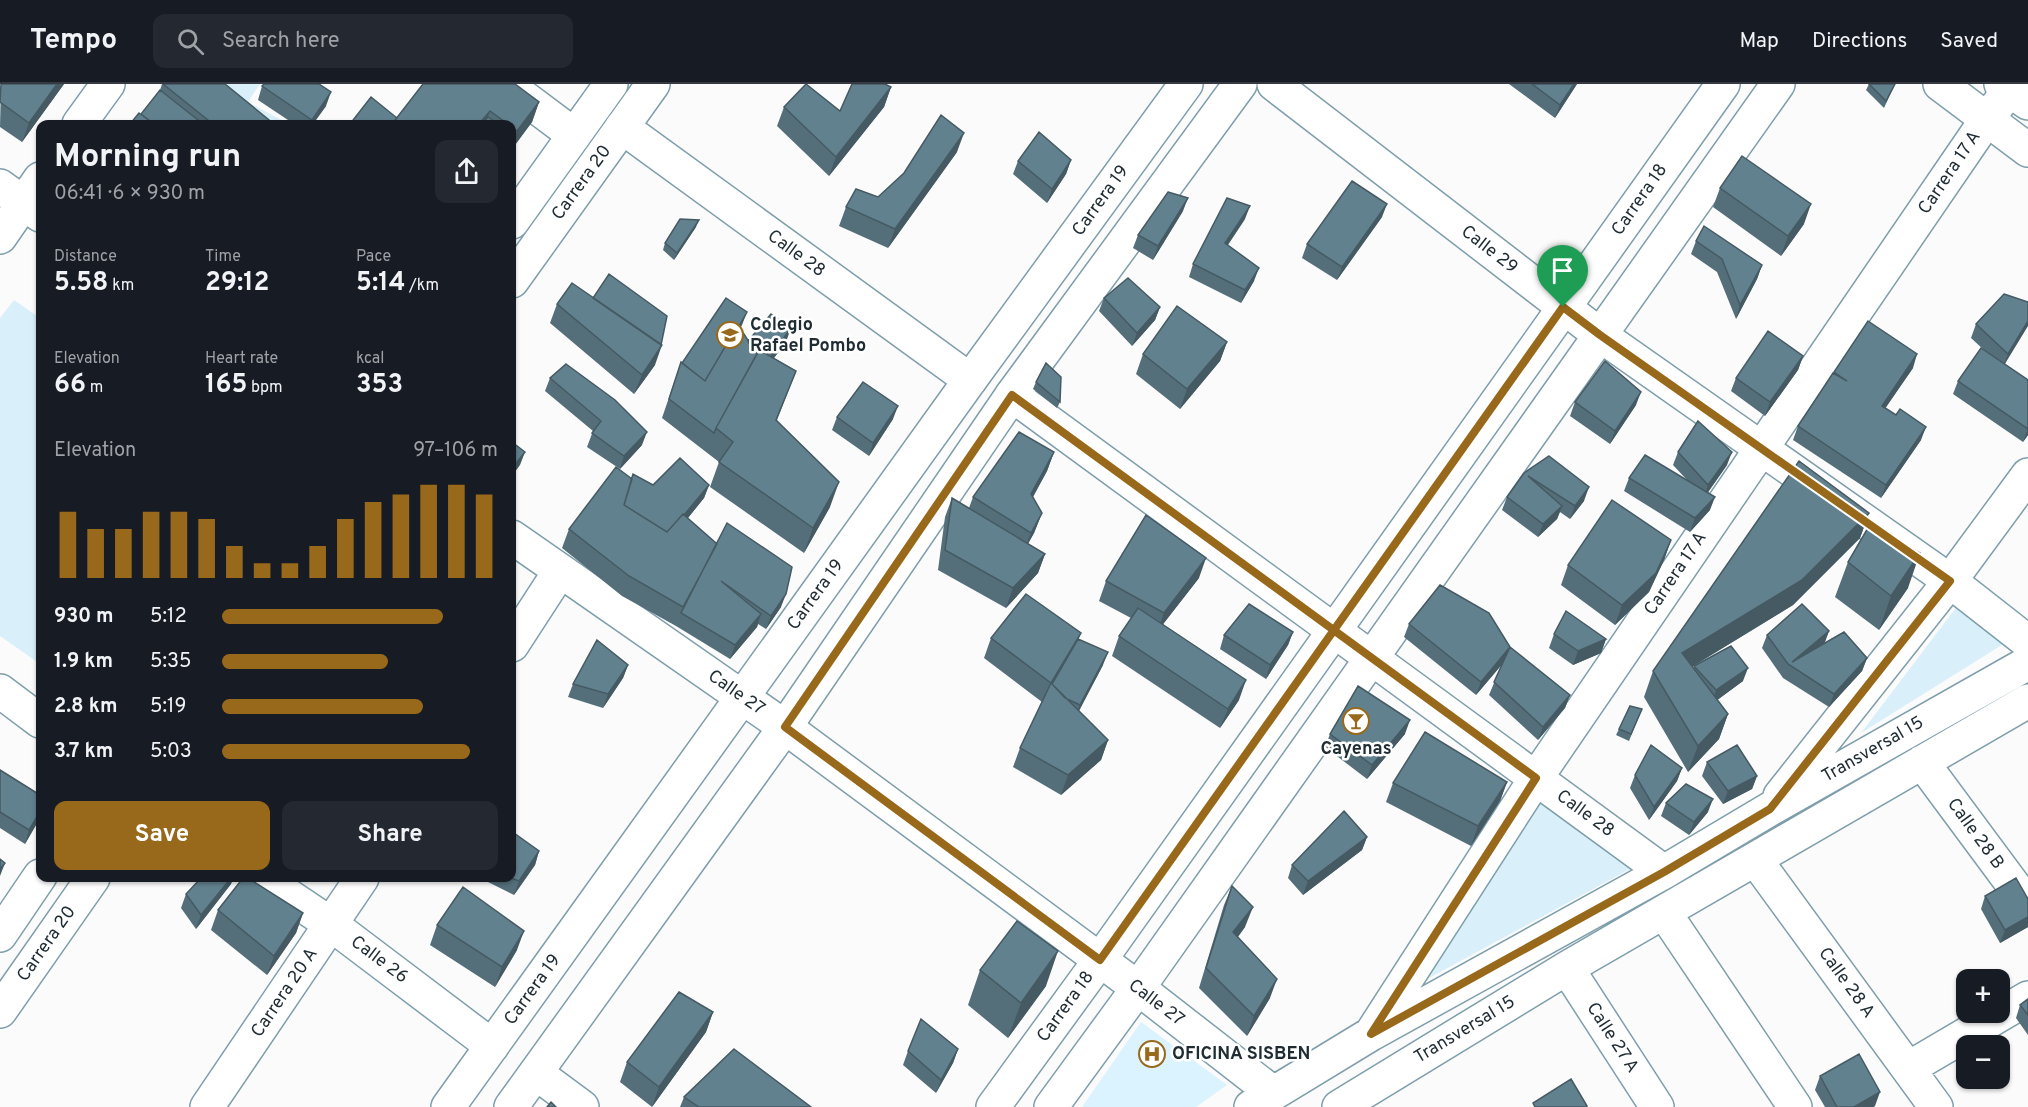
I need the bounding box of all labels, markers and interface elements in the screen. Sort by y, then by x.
search box [153,14,573,68]
text: Tempo [30,23,117,59]
icon: search [174,25,207,58]
text: Search here [222,28,340,55]
text: Map [1739,28,1779,55]
text: Directions [1812,28,1907,55]
text: Saved [1940,28,1998,55]
street label: Carrera 17 A [1914,127,1986,219]
text: Morning run [54,137,241,179]
button: share [435,140,498,203]
street label: Carrera 20 [547,141,617,225]
street label: Carrera 18 [1607,160,1673,240]
street label: Carrera 19 [1067,161,1135,241]
text: 06:41 · 6 × 930 m [54,181,205,207]
street label: Calle 29 [1456,221,1522,279]
street label: Calle 28 [762,225,830,283]
pin [1537,245,1588,307]
text: Distance [54,247,117,267]
text: Time [205,247,241,267]
text: Pace [356,247,391,267]
icon: arrive [1546,254,1579,287]
text: 5.58 [54,267,108,300]
text: 29:12 [205,267,270,300]
text: 5:14 [356,267,405,300]
text: km [108,276,134,296]
text: /km [405,276,439,296]
place label: Colegio Rafael Pombo [750,314,866,358]
school or university icon: Colegio Rafael Pombo [715,320,745,350]
text: Elevation [54,349,120,369]
text: Heart rate [205,349,278,369]
text: kcal [356,349,384,369]
text: 66 [54,369,86,402]
text: 165 [205,369,247,402]
text: 353 [356,369,403,402]
text: m [86,378,103,398]
text: bpm [247,378,282,398]
text: Elevation [54,438,136,464]
text: 97–106 m [413,438,498,464]
street label: Carrera 17 A [1640,528,1712,620]
street label: Carrera 19 [782,555,850,635]
text: 930 m [54,604,114,630]
text: 5:12 [150,604,187,630]
text: 1.9 km [54,649,113,675]
text: 5:35 [150,649,191,675]
street label: Calle 27 [703,665,769,721]
text: 2.8 km [54,694,117,720]
text: 5:19 [150,694,186,720]
bar icon: Cayenas [1341,706,1371,736]
street label: Transversal 15 [1818,712,1928,788]
place label: Cayenas [1320,738,1392,761]
text: 3.7 km [54,739,113,765]
text: 5:03 [150,739,192,765]
street label: Calle 28 [1551,785,1619,843]
street label: Calle 28 B [1941,794,2009,874]
button: Save [54,801,270,870]
button: Share [282,801,498,870]
street label: Carrera 20 [12,902,82,986]
street label: Calle 26 [346,931,412,989]
street label: Calle 28 A [1813,943,1879,1023]
street label: Carrera 20 A [247,944,323,1042]
street label: Carrera 19 [499,950,567,1030]
street label: Carrera 18 [1032,967,1100,1047]
map controls [1956,969,2010,1089]
button: + [1956,969,2010,1023]
street label: Calle 27 [1123,974,1189,1032]
street label: Transversal 15 [1410,991,1520,1069]
street label: Calle 27 A [1581,998,1643,1078]
button: − [1956,1035,2010,1089]
hospital icon: OFICINA SISBEN [1137,1039,1167,1069]
place label: OFICINA SISBEN [1172,1043,1310,1066]

